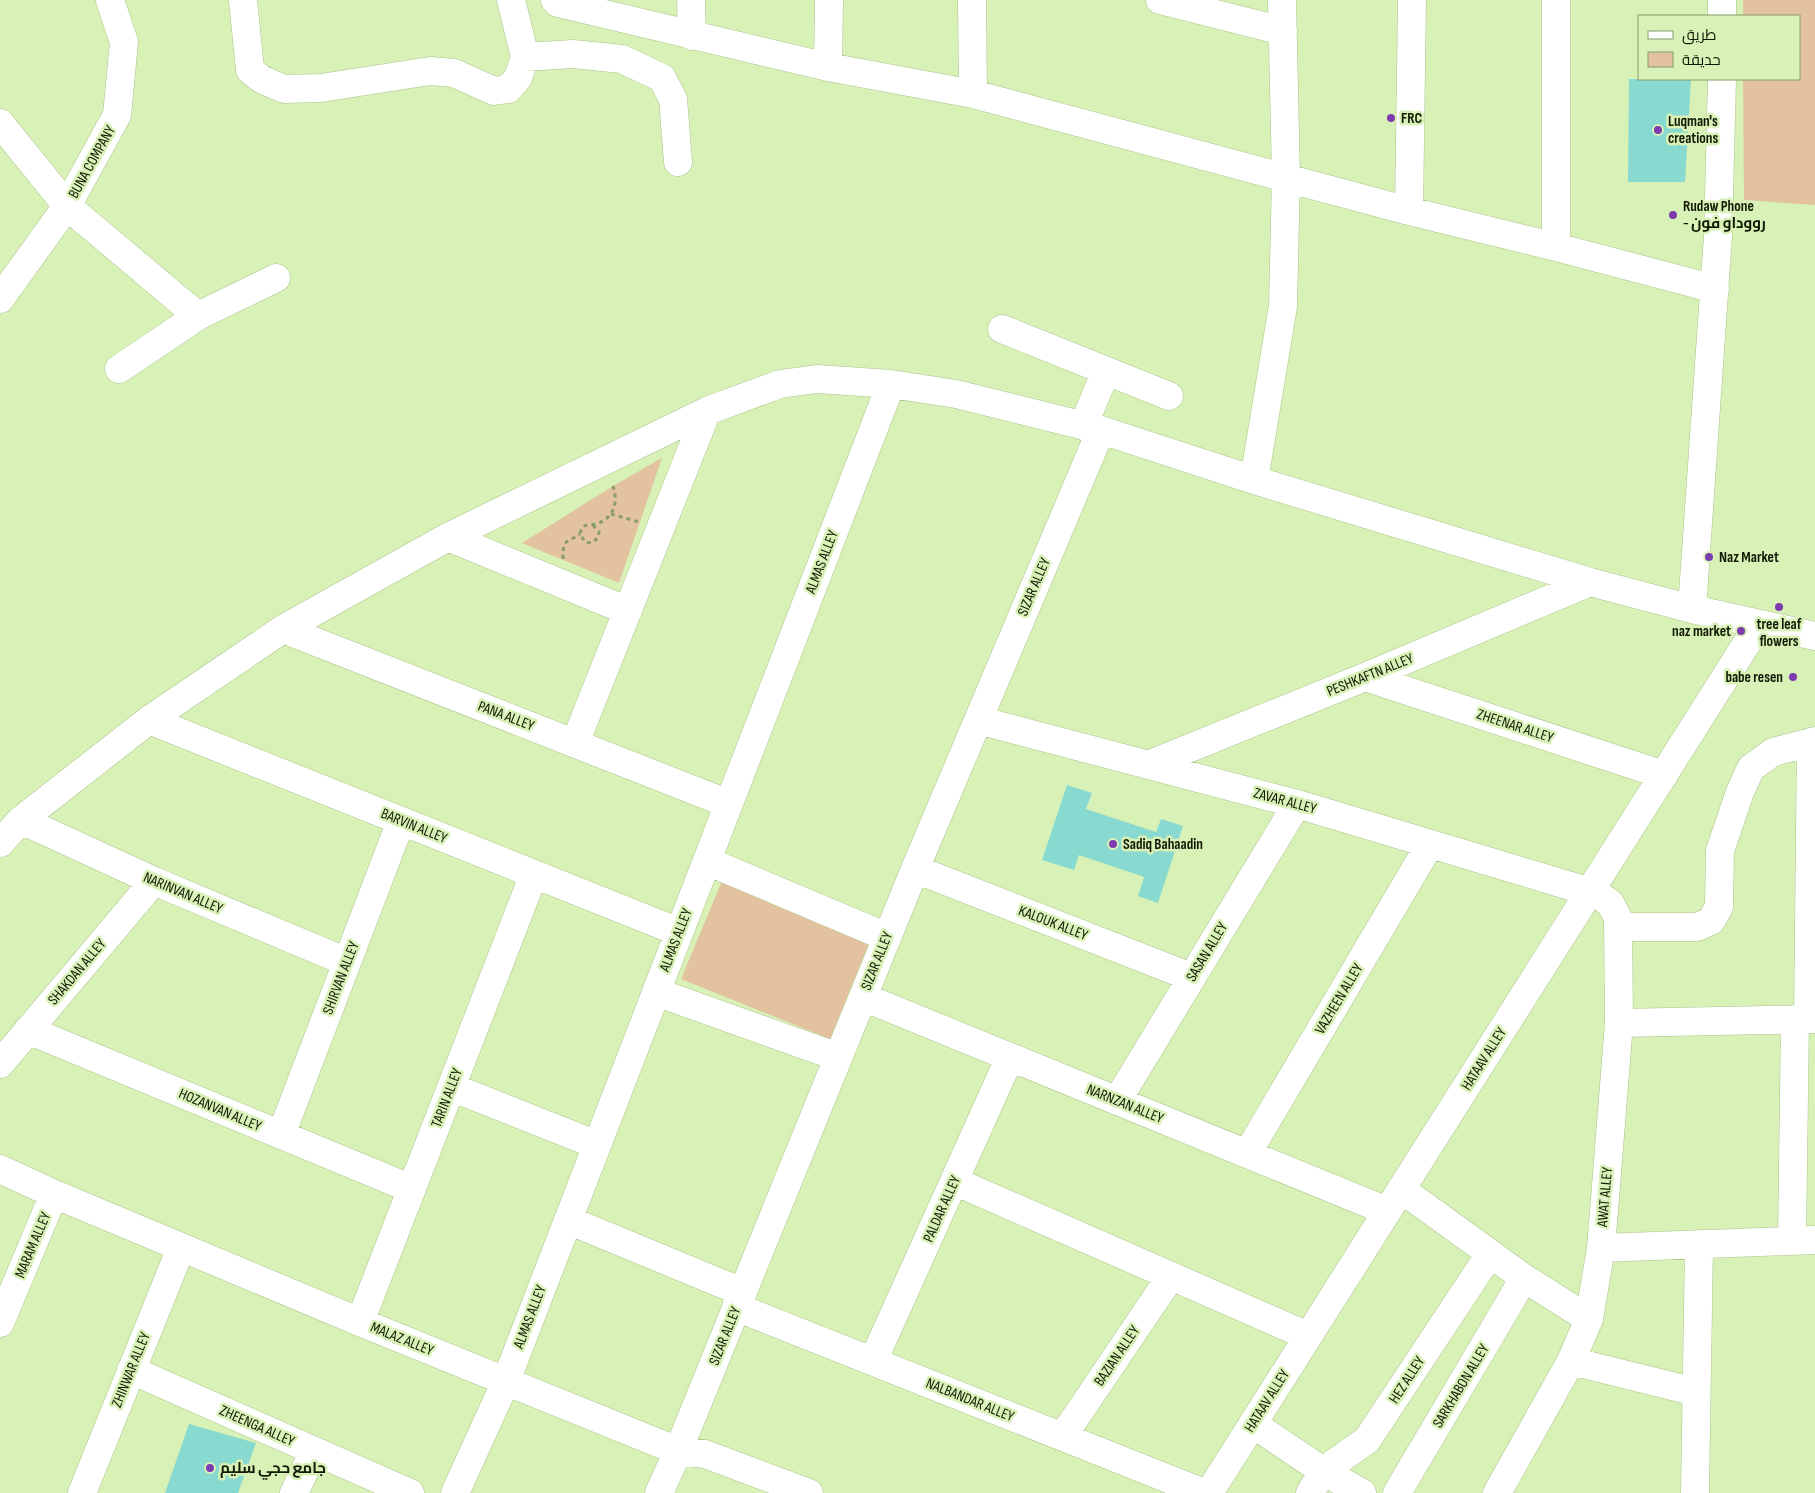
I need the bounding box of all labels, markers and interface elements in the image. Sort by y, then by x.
legend [1638,15,1800,80]
text: طريق [1682,26,1716,45]
text: حديقة [1682,51,1721,70]
place label: FRC [1401,109,1423,128]
marker: FRC [1385,112,1397,124]
place label: Luqman's creations [1668,112,1718,148]
street label: BUNA COMPANY [64,122,120,202]
marker: Luqman's creations [1652,124,1664,136]
place label: Rudaw Phone - رووداو فون [1683,197,1766,233]
marker: Rudaw Phone - رووداو فون [1667,209,1679,221]
street label: ALMAS ALLEY [801,527,843,597]
place label: Naz Market [1719,548,1779,567]
marker: Naz Market [1703,551,1715,563]
street label: SIZAR ALLEY [1013,554,1055,619]
marker: tree leaf flowers [1773,601,1785,613]
place label: tree leaf flowers [1757,615,1802,651]
place label: naz market [1672,622,1731,641]
marker: naz market [1735,625,1747,637]
street label: PESHKAFTN ALLEY [1324,649,1417,701]
place label: babe resen [1725,668,1783,687]
marker: babe resen [1787,671,1799,683]
street label: PANA ALLEY [475,697,538,736]
street label: ZHEENAR ALLEY [1474,705,1556,748]
street label: ZAVAR ALLEY [1252,784,1319,819]
street label: BARVIN ALLEY [378,804,451,848]
place label: Sadiq Bahaadin [1123,835,1203,854]
marker: Sadiq Bahaadin [1107,838,1119,850]
street label: NARINVAN ALLEY [140,868,226,919]
street label: KALOUK ALLEY [1016,901,1091,945]
street label: ALMAS ALLEY [655,905,697,975]
street label: SASAN ALLEY [1182,918,1232,985]
street label: SIZAR ALLEY [857,928,898,993]
street label: SHAKDAN ALLEY [44,934,111,1009]
street label: SHIRVAN ALLEY [318,938,364,1017]
street label: VAZHEEN ALLEY [1310,960,1368,1038]
street label: HATAAV ALLEY [1457,1023,1511,1094]
street label: TARIN ALLEY [427,1065,467,1130]
street label: NARNZAN ALLEY [1084,1080,1167,1128]
street label: HOZANVAN ALLEY [176,1084,265,1136]
street label: AWAT ALLEY [1593,1166,1617,1229]
street label: PALDAR ALLEY [919,1172,965,1245]
street label: MARAM ALLEY [11,1208,56,1281]
street label: ALMAS ALLEY [509,1282,551,1352]
street label: SIZAR ALLEY [705,1303,746,1368]
street label: MALAZ ALLEY [368,1318,437,1360]
street label: BAZIAN ALLEY [1090,1321,1145,1390]
street label: ZHINWAR ALLEY [107,1329,155,1410]
street label: SARKHABON ALLEY [1428,1340,1494,1431]
street label: HEZ ALLEY [1385,1352,1430,1407]
street label: HATAAV ALLEY [1240,1365,1294,1436]
street label: NALBANDAR ALLEY [923,1374,1017,1427]
street label: ZHEENGA ALLEY [217,1401,298,1451]
place label: جامع حجي سليم [220,1459,326,1480]
marker: جامع حجي سليم [204,1462,216,1474]

